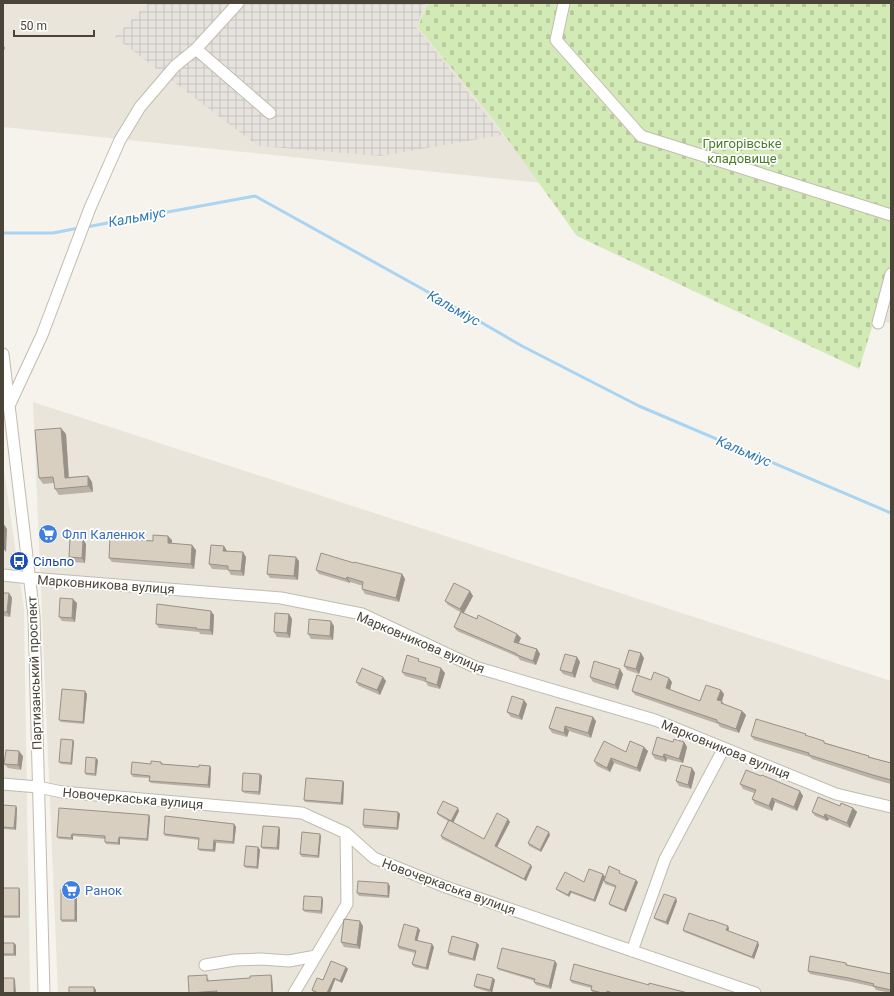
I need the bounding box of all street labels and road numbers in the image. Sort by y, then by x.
street label: Марковникова вулиця [37,572,175,597]
street label: Партизанський проспект [24,596,45,750]
street label: Марковникова вулиця [355,609,487,676]
street label: Марковникова вулиця [659,717,792,782]
street label: Новочеркаська вулиця [62,785,204,812]
street label: Новочеркаська вулиця [380,855,518,918]

